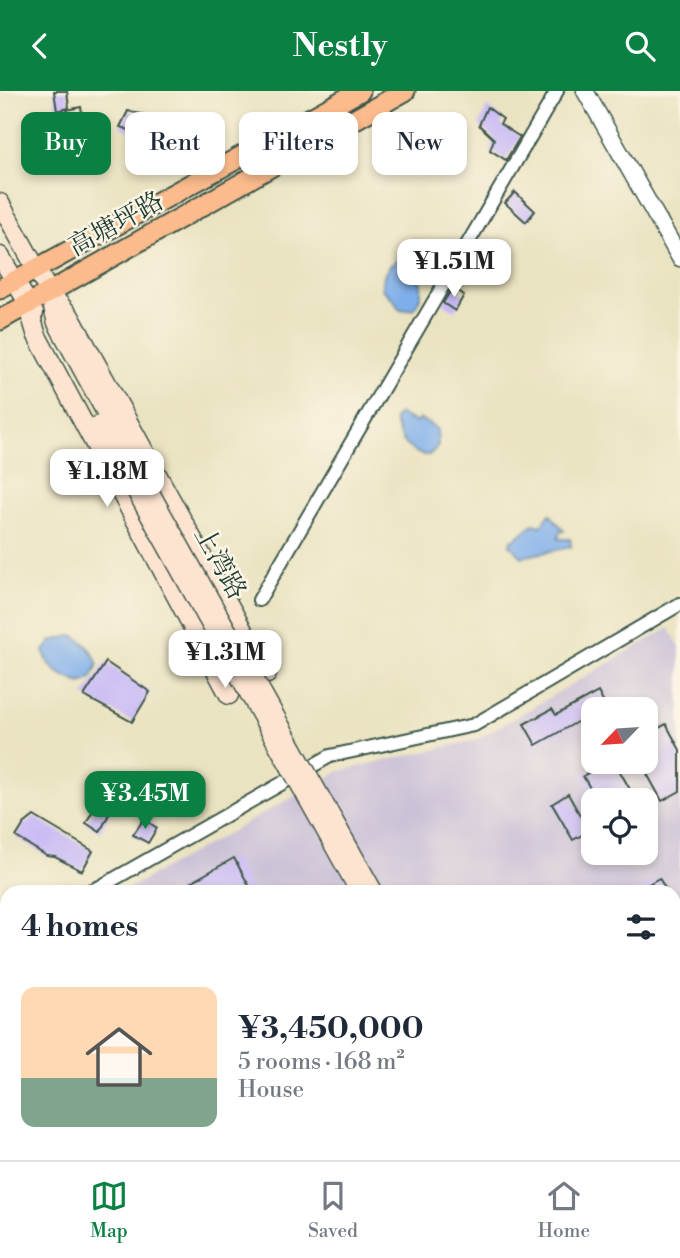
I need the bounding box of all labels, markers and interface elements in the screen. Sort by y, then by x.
text: Nestly [293,26,387,66]
icon: back [21,27,59,65]
icon: search [621,27,659,65]
chip: Buy [21,112,111,175]
chip: Rent [125,112,225,175]
chip: Filters [239,112,358,175]
chip: New [372,112,467,175]
street label: 高塘坪路 [63,185,169,263]
pin: ¥1.51M [397,239,511,299]
text: ¥1.51M [413,248,495,276]
pin: ¥1.18M [50,449,164,509]
text: ¥1.18M [66,458,148,486]
street label: 上湾路 [187,521,253,605]
pin: ¥1.31M [168,631,282,690]
text: ¥1.31M [185,639,265,667]
north arrow [581,697,658,773]
map controls [581,697,658,865]
pin: ¥3.45M [88,771,202,831]
text: ¥3.45M [101,780,189,808]
button: locate [581,788,658,865]
text: 4 homes [21,908,138,946]
icon: filters [622,908,660,946]
text: ¥3,450,000 [238,1010,423,1048]
icon: home [77,1015,161,1099]
text: 5 rooms · 168 m² [238,1048,405,1076]
text: House [238,1076,304,1104]
tab: Map [90,1177,128,1243]
tab: Saved [308,1177,358,1243]
tab: Home [538,1177,590,1243]

